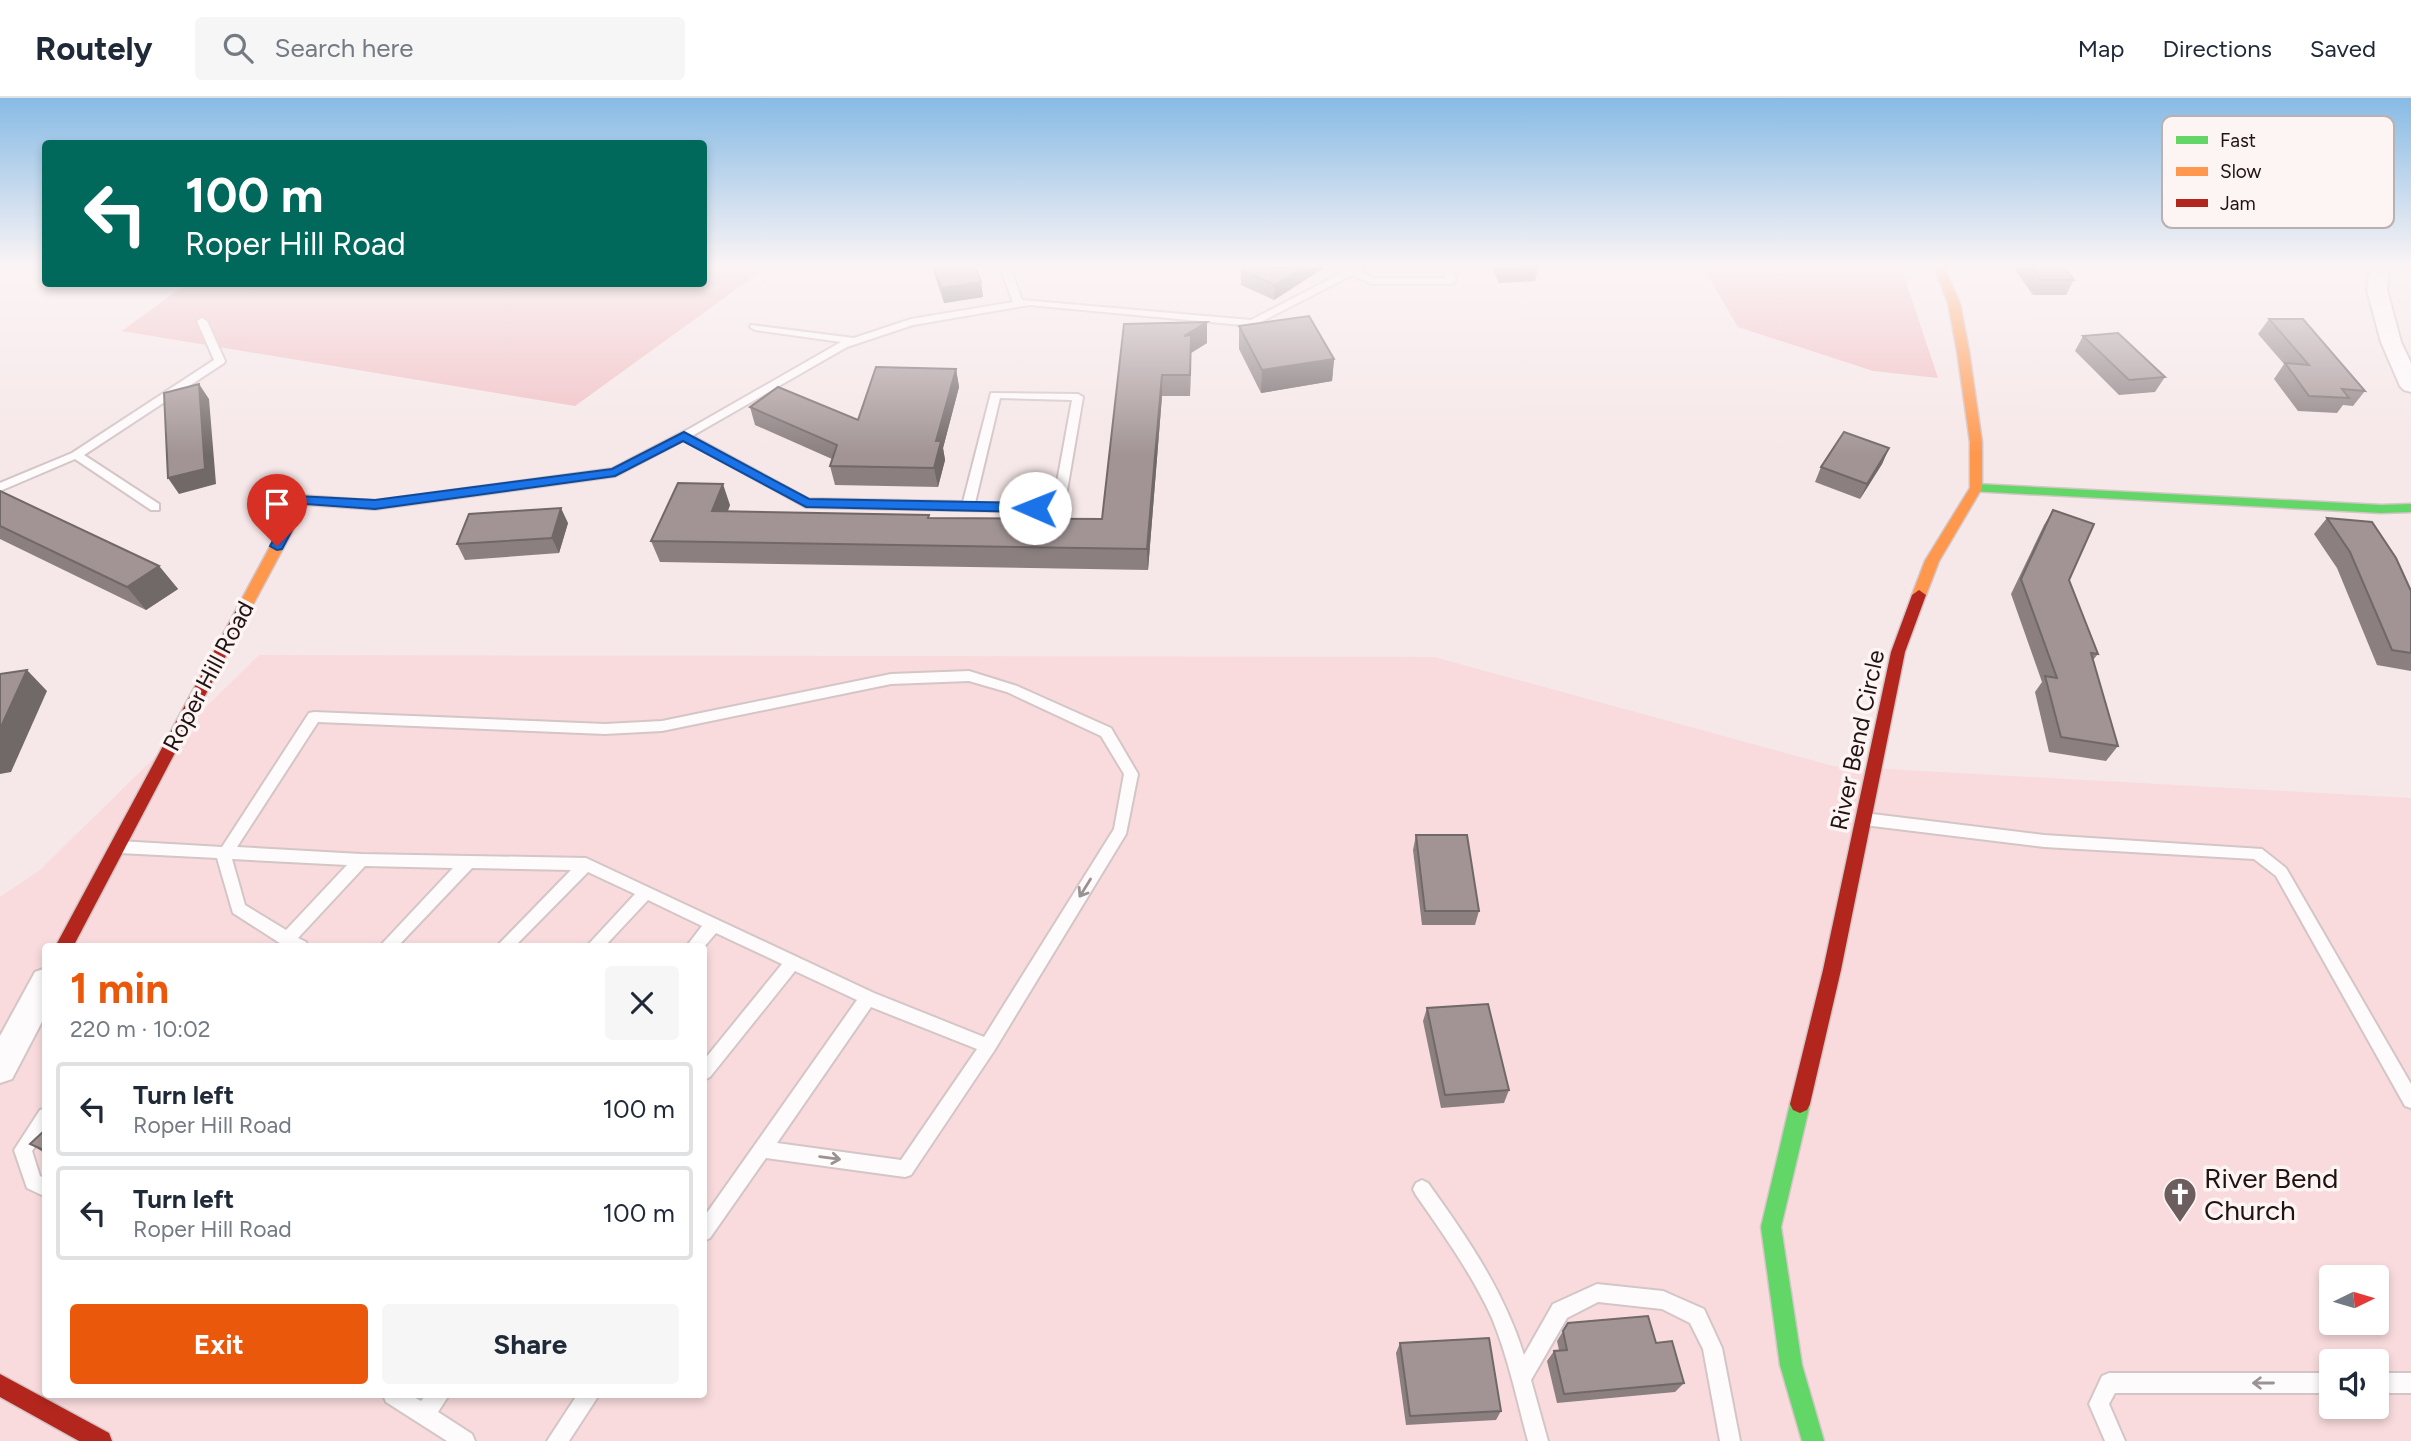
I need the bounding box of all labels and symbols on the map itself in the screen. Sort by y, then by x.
legend [2162,116,2394,228]
text: Fast [2220,129,2256,152]
text: Slow [2220,160,2262,183]
text: Jam [2220,192,2256,215]
position arrow [998,471,1072,545]
pin [247,474,307,546]
street label: Roper Hill Road [156,596,260,756]
street label: River Bend Circle [1824,647,1890,833]
one-way arrow [1077,878,1091,898]
one-way arrow [818,1152,841,1165]
place label: River Bend Church [2204,1161,2338,1227]
church icon: River Bend Church [2161,1175,2199,1224]
north arrow [2319,1265,2389,1335]
one-way arrow [2252,1376,2275,1390]

